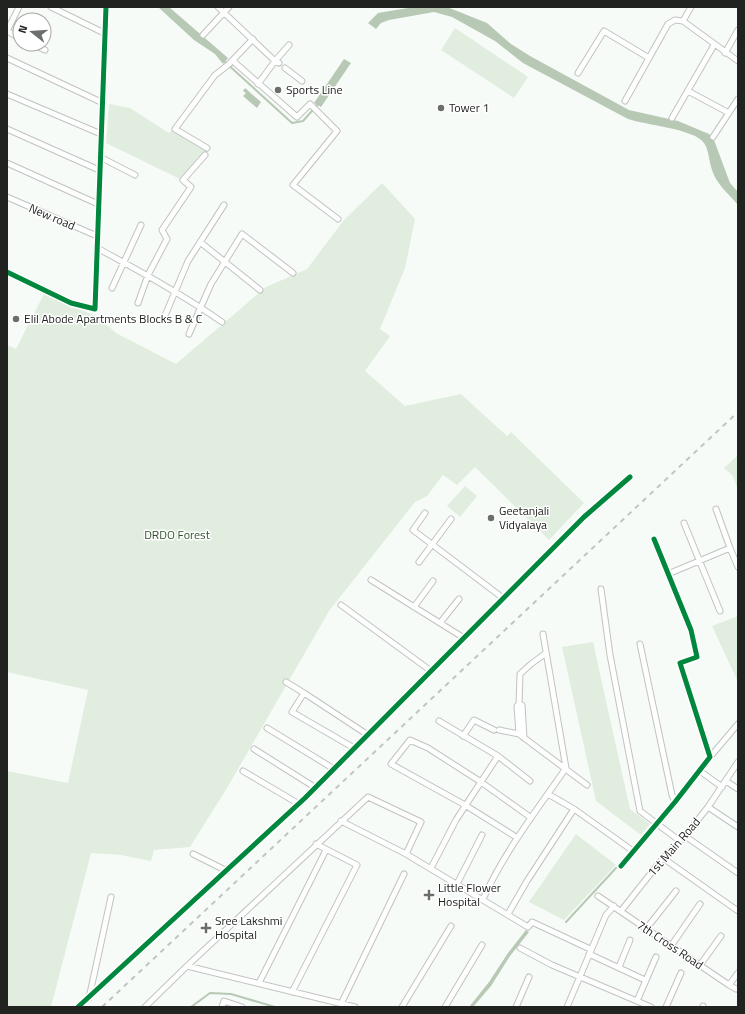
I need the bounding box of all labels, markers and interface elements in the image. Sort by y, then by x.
north arrow [12,12,52,52]
text: N [14,23,31,35]
place label: Sports Line [286,80,343,99]
marker: Sports Line [273,85,283,95]
place label: Tower 1 [449,98,489,117]
marker: Tower 1 [436,103,446,113]
street label: New road [26,198,78,235]
place label: Elil Abode Apartments Blocks B & C [24,309,203,328]
marker: Elil Abode Apartments Blocks B & C [11,314,21,324]
place label: Geetanjali Vidyalaya [499,501,549,534]
marker: Geetanjali Vidyalaya [486,513,496,523]
park label: DRDO Forest [144,525,211,544]
street label: 1st Main Road [643,813,705,880]
place label: Little Flower Hospital [438,878,501,911]
marker: Little Flower Hospital [423,889,435,901]
place label: Sree Lakshmi Hospital [215,911,283,944]
street label: 7th Cross Road [633,915,707,974]
marker: Sree Lakshmi Hospital [200,922,212,934]

